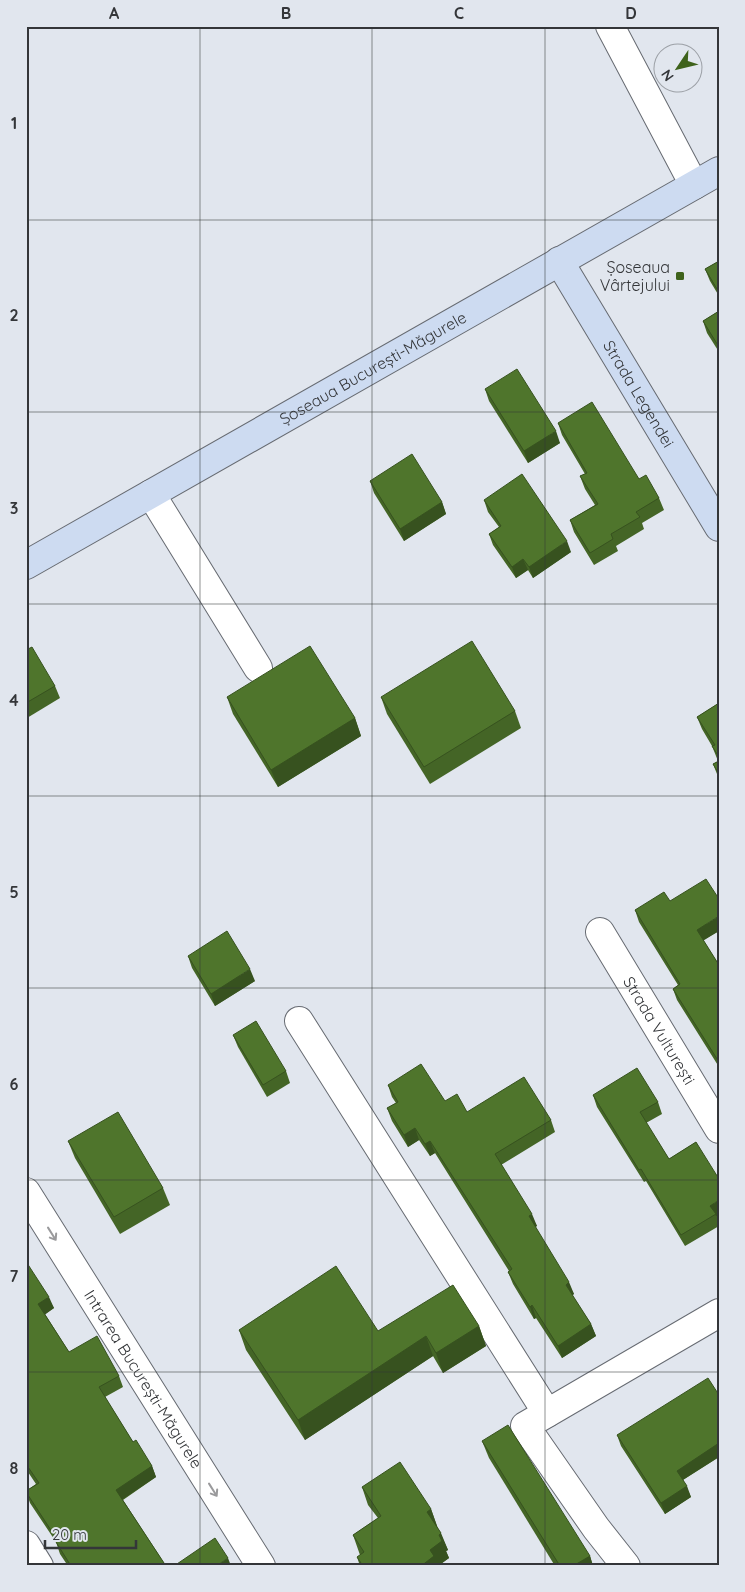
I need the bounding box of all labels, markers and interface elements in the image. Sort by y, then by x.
text: A [109,3,120,23]
text: B [281,3,291,23]
text: C [454,3,464,23]
text: D [625,3,637,23]
north arrow [652,42,702,92]
text: N [657,66,678,85]
text: 1 [11,113,17,133]
place label: Șoseaua Vârtejului [600,257,670,295]
marker: Șoseaua Vârtejului [674,270,686,282]
text: 2 [9,305,19,325]
street label: Șoseaua București-Măgurele [276,307,470,429]
street label: Strada Legendei [599,337,679,451]
text: 3 [10,498,18,518]
text: 4 [9,690,19,710]
text: 5 [9,882,19,902]
street label: Strada Vulturești [619,973,700,1088]
text: 6 [10,1074,19,1094]
one-way arrow [48,1226,58,1240]
text: 7 [10,1266,19,1286]
street label: Intrarea București-Măgurele [80,1286,207,1472]
text: 8 [10,1458,19,1478]
one-way arrow [209,1482,219,1496]
scale bar [45,1517,136,1549]
text: 20 m [52,1525,87,1544]

